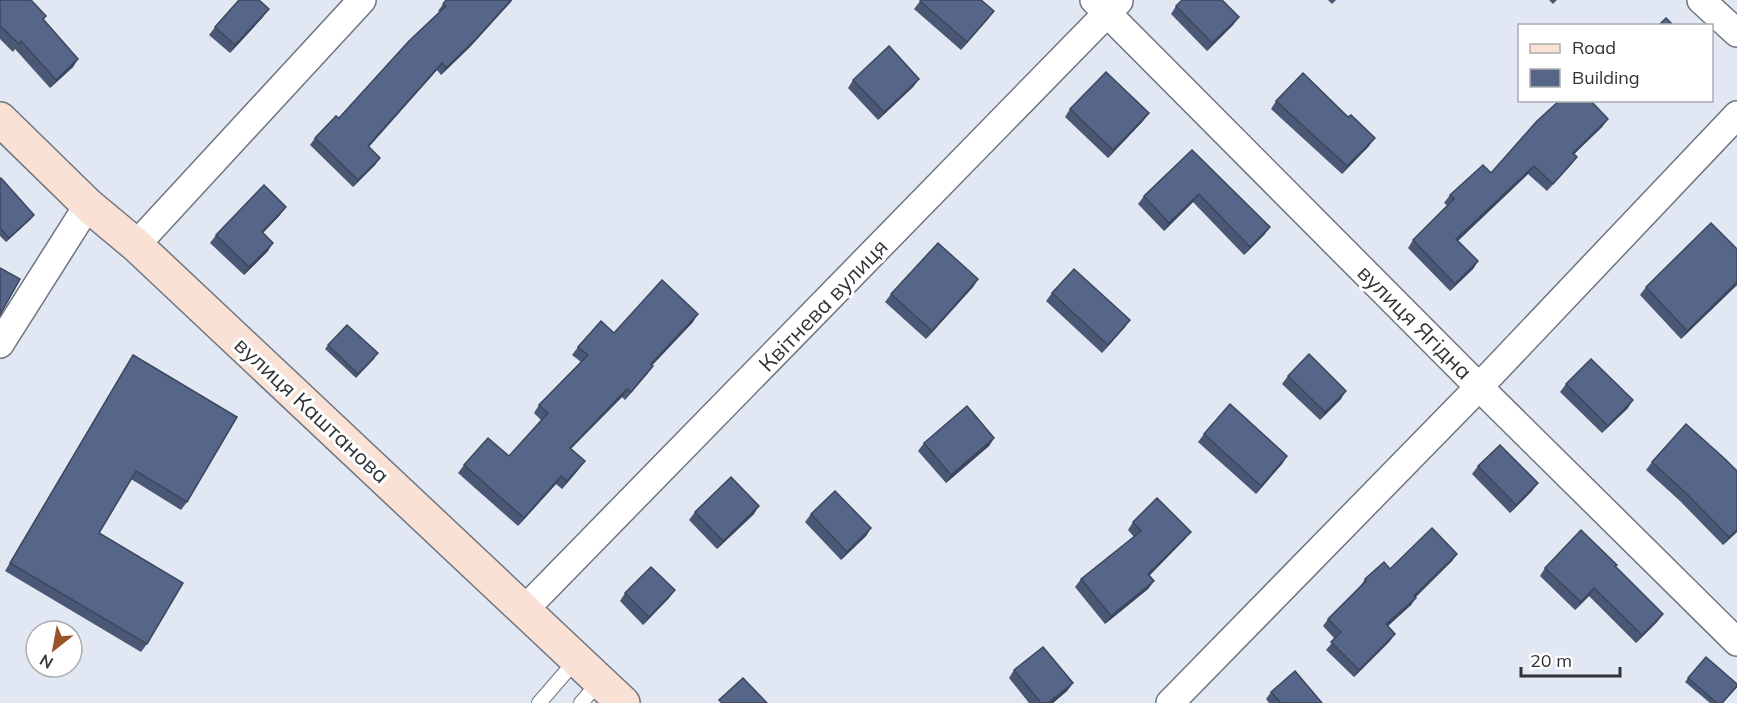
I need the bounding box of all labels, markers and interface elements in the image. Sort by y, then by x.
legend [1518,24,1713,102]
text: Road [1572,36,1616,59]
text: Building [1572,66,1640,89]
street label: Квітнева вулиця [752,233,894,377]
street label: вулиця Ягідна [1352,259,1478,385]
street label: вулиця Каштанова [229,331,395,489]
north arrow [24,619,84,679]
scale bar [1521,640,1620,678]
text: 20 m [1530,649,1572,672]
text: N [36,650,57,674]

